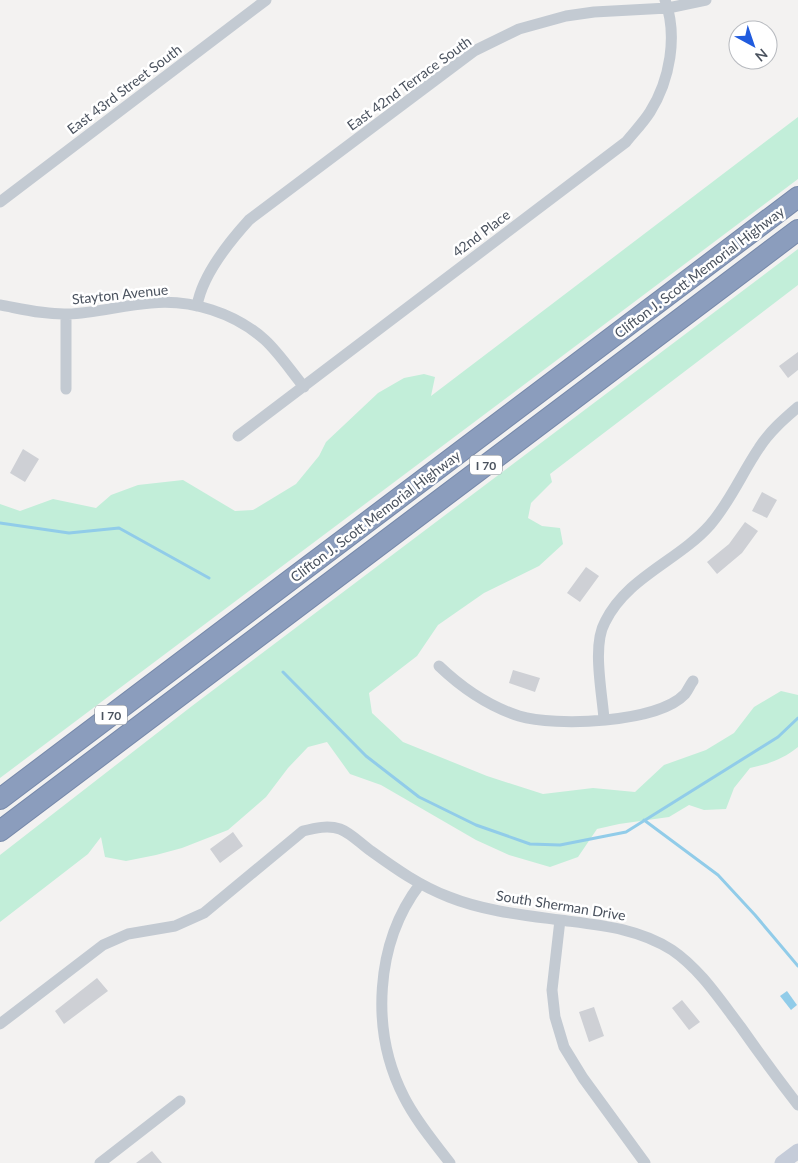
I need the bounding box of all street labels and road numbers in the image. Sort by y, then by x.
street label: East 42nd Terrace South [344,32,474,134]
street label: East 43rd Street South [64,40,184,138]
street label: Clifton J. Scott Memorial Highway [611,202,788,341]
street label: 42nd Place [449,206,513,260]
street label: Stayton Avenue [71,281,169,307]
street label: Clifton J. Scott Memorial Highway [287,446,464,585]
road number: I 70 [470,456,502,474]
road number: I 70 [95,706,127,724]
street label: South Sherman Drive [495,886,627,924]

